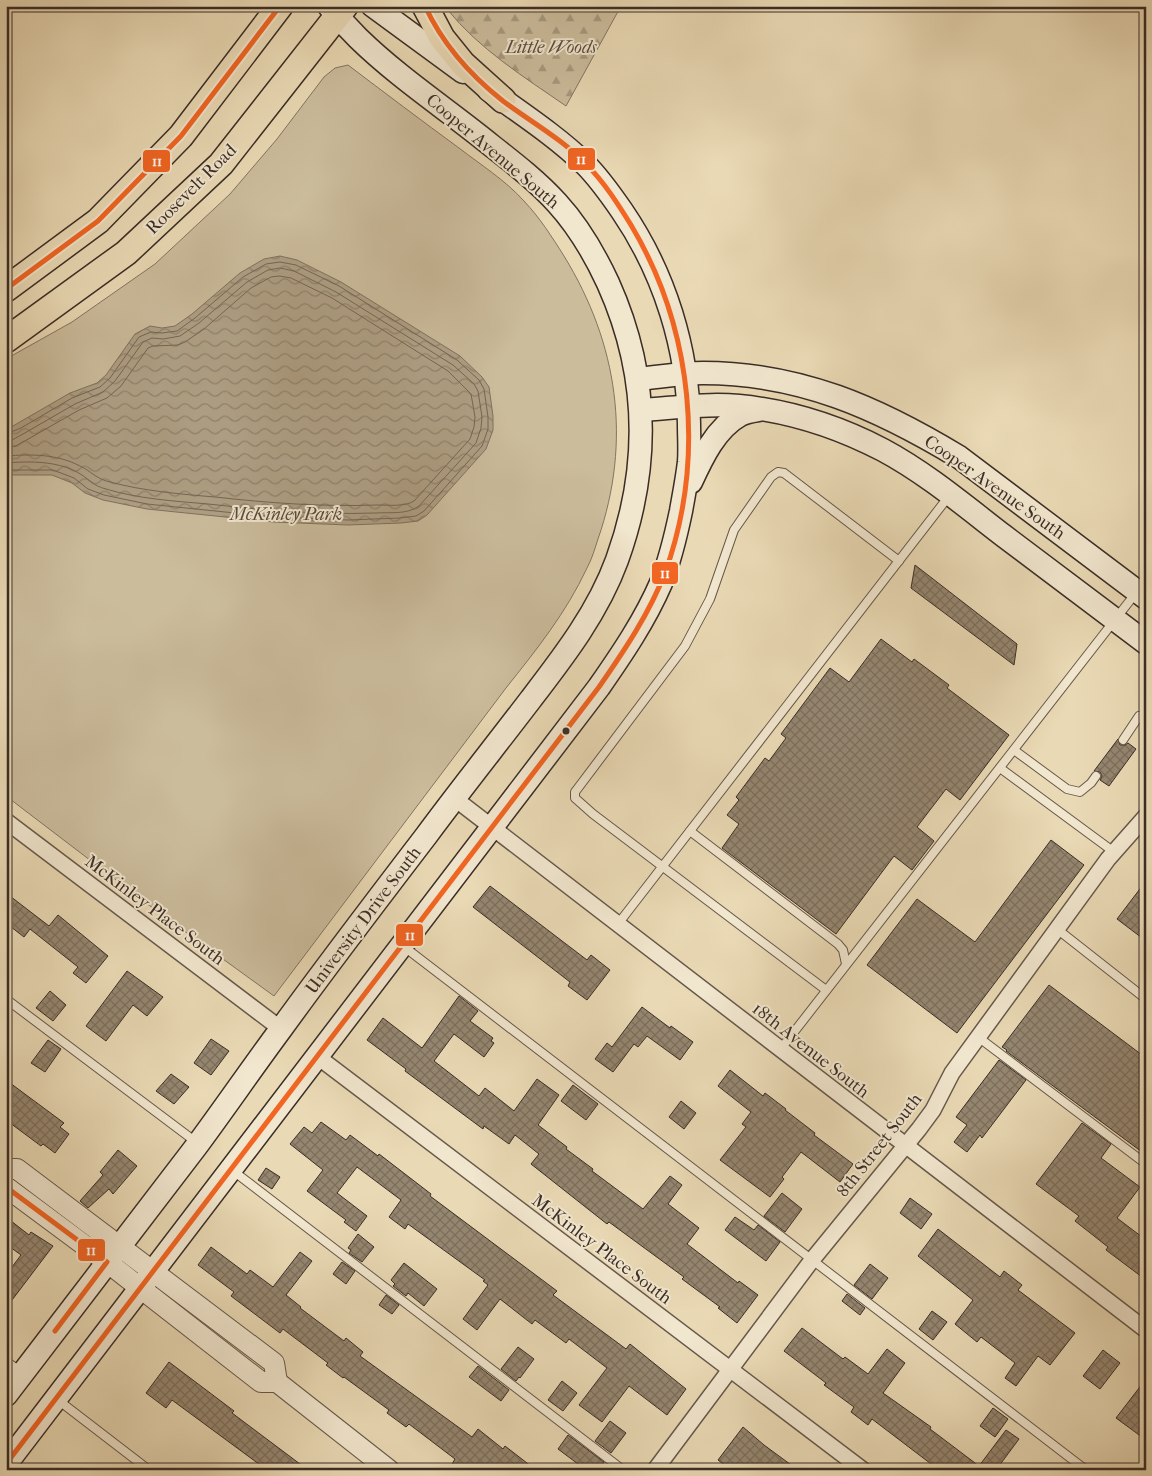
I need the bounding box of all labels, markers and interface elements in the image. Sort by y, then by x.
park label: Little Woods [503,37,597,58]
street label: Cooper Avenue South [422,90,564,213]
street label: Roosevelt Road [142,140,241,239]
line badge: 11 [567,147,596,171]
line badge: 11 [142,149,171,173]
text: 11 [576,151,586,168]
text: 11 [152,153,162,170]
street label: Cooper Avenue South [920,431,1069,544]
park label: McKinley Park [228,504,342,525]
line badge: 11 [651,561,679,585]
text: 11 [660,565,670,582]
unlabelled marker [561,726,571,736]
street label: University Drive South [301,842,426,998]
street label: McKinley Place South [81,851,229,970]
line badge: 11 [395,923,424,947]
text: 11 [405,927,415,944]
street label: 18th Avenue South [748,998,873,1103]
street label: 8th Street South [832,1089,926,1201]
street label: McKinley Place South [528,1190,676,1309]
line badge: 11 [77,1238,106,1262]
text: 11 [86,1242,96,1259]

